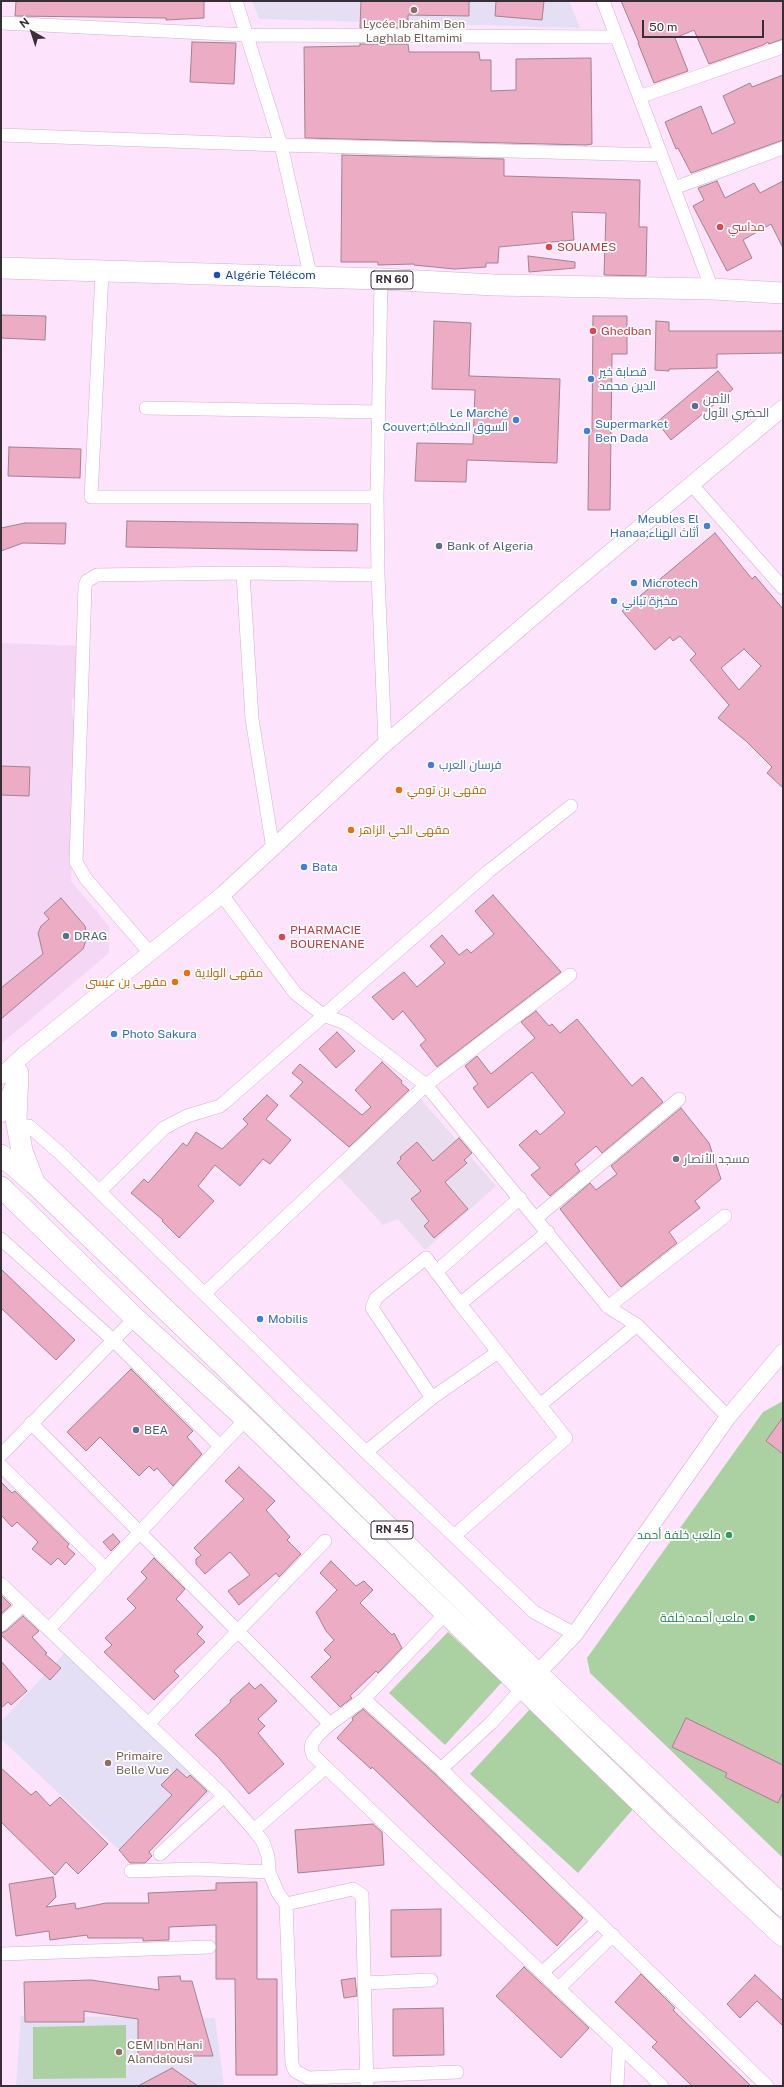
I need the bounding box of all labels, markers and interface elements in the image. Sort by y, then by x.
marker: Lycée Ibrahim Ben Laghlab Eltamimi [409,5,419,15]
north arrow [12,12,52,52]
scale bar [644,12,766,38]
text: N [17,15,32,30]
place label: Lycée Ibrahim Ben Laghlab Eltamimi [363,17,465,45]
text: 50 m [649,20,677,34]
place label: مداسي [728,220,765,234]
marker: مداسي [715,222,725,232]
place label: SOUAMES [557,240,616,254]
marker: SOUAMES [544,242,554,252]
place label: Algérie Télécom [225,268,316,282]
marker: Algérie Télécom [212,270,222,280]
road number: RN 60 [371,271,413,289]
place label: Ghedban [601,324,651,338]
marker: Ghedban [588,326,598,336]
place label: قصابة خير الدين محمد [599,365,656,393]
marker: قصابة خير الدين محمد [586,374,596,384]
place label: الأمن الحضري الأول [703,392,769,420]
marker: الأمن الحضري الأول [690,401,700,411]
place label: Le Marché Couvert;السوق المغطاة [382,406,508,434]
marker: Le Marché Couvert;السوق المغطاة [511,415,521,425]
place label: Supermarket Ben Dada [595,417,668,445]
marker: Supermarket Ben Dada [582,426,592,436]
place label: Meubles El Hanaa;أثاث الهناء [610,512,699,540]
marker: Meubles El Hanaa;أثاث الهناء [702,521,712,531]
place label: Bank of Algeria [447,539,533,553]
marker: Bank of Algeria [434,541,444,551]
place label: Microtech [642,576,698,590]
marker: Microtech [629,578,639,588]
place label: مخبزة تباني [622,594,678,608]
marker: مخبزة تباني [609,596,619,606]
place label: فرسان العرب [439,758,501,772]
marker: فرسان العرب [426,760,436,770]
place label: مقهى بن تومي [407,783,487,797]
marker: مقهى بن تومي [394,785,404,795]
place label: مقهى الحي الزاهر [359,823,450,837]
marker: مقهى الحي الزاهر [346,825,356,835]
place label: Bata [312,860,338,874]
marker: Bata [299,862,309,872]
place label: PHARMACIE BOURENANE [290,923,365,951]
place label: DRAG [74,929,107,943]
marker: DRAG [61,931,71,941]
marker: PHARMACIE BOURENANE [277,932,287,942]
place label: مقهى الولاية [195,966,263,980]
marker: مقهى الولاية [182,968,192,978]
place label: مقهى بن عيسى [85,975,167,989]
marker: مقهى بن عيسى [170,977,180,987]
place label: Photo Sakura [122,1027,197,1041]
marker: Photo Sakura [109,1029,119,1039]
place label: مسجد الأنصار [684,1152,750,1166]
marker: مسجد الأنصار [671,1154,681,1164]
place label: Mobilis [268,1312,308,1326]
marker: Mobilis [255,1314,265,1324]
place label: BEA [144,1423,168,1437]
marker: BEA [131,1425,141,1435]
road number: RN 45 [371,1521,413,1539]
place label: ملعب خلفة أحمد [637,1528,721,1542]
marker: ملعب خلفة أحمد [724,1530,734,1540]
place label: ملعب أحمد خلفة [660,1611,744,1625]
marker: ملعب أحمد خلفة [747,1613,757,1623]
place label: Primaire Belle Vue [116,1749,169,1777]
marker: Primaire Belle Vue [103,1758,113,1768]
place label: CEM Ibn Hani Alandalousi [127,2038,202,2066]
marker: CEM Ibn Hani Alandalousi [114,2047,124,2057]

